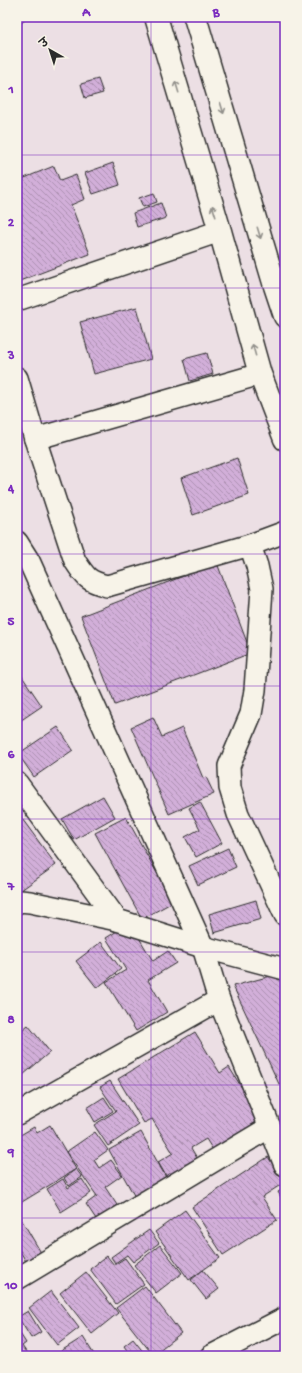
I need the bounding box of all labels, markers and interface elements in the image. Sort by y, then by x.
text: A [81,6,91,21]
text: B [212,6,221,21]
north arrow [30,30,70,70]
text: उ [37,35,53,51]
one-way arrow [173,80,180,93]
text: 1 [7,83,14,98]
one-way arrow [219,101,226,114]
one-way arrow [210,205,217,218]
text: 2 [8,216,15,231]
one-way arrow [256,226,263,239]
one-way arrow [249,343,257,356]
text: 3 [7,349,15,364]
text: 4 [7,482,15,497]
text: 5 [8,615,15,630]
text: 6 [8,748,15,763]
text: 7 [7,880,16,895]
text: 8 [7,1013,15,1028]
text: 9 [7,1146,15,1161]
text: 10 [4,1279,18,1294]

